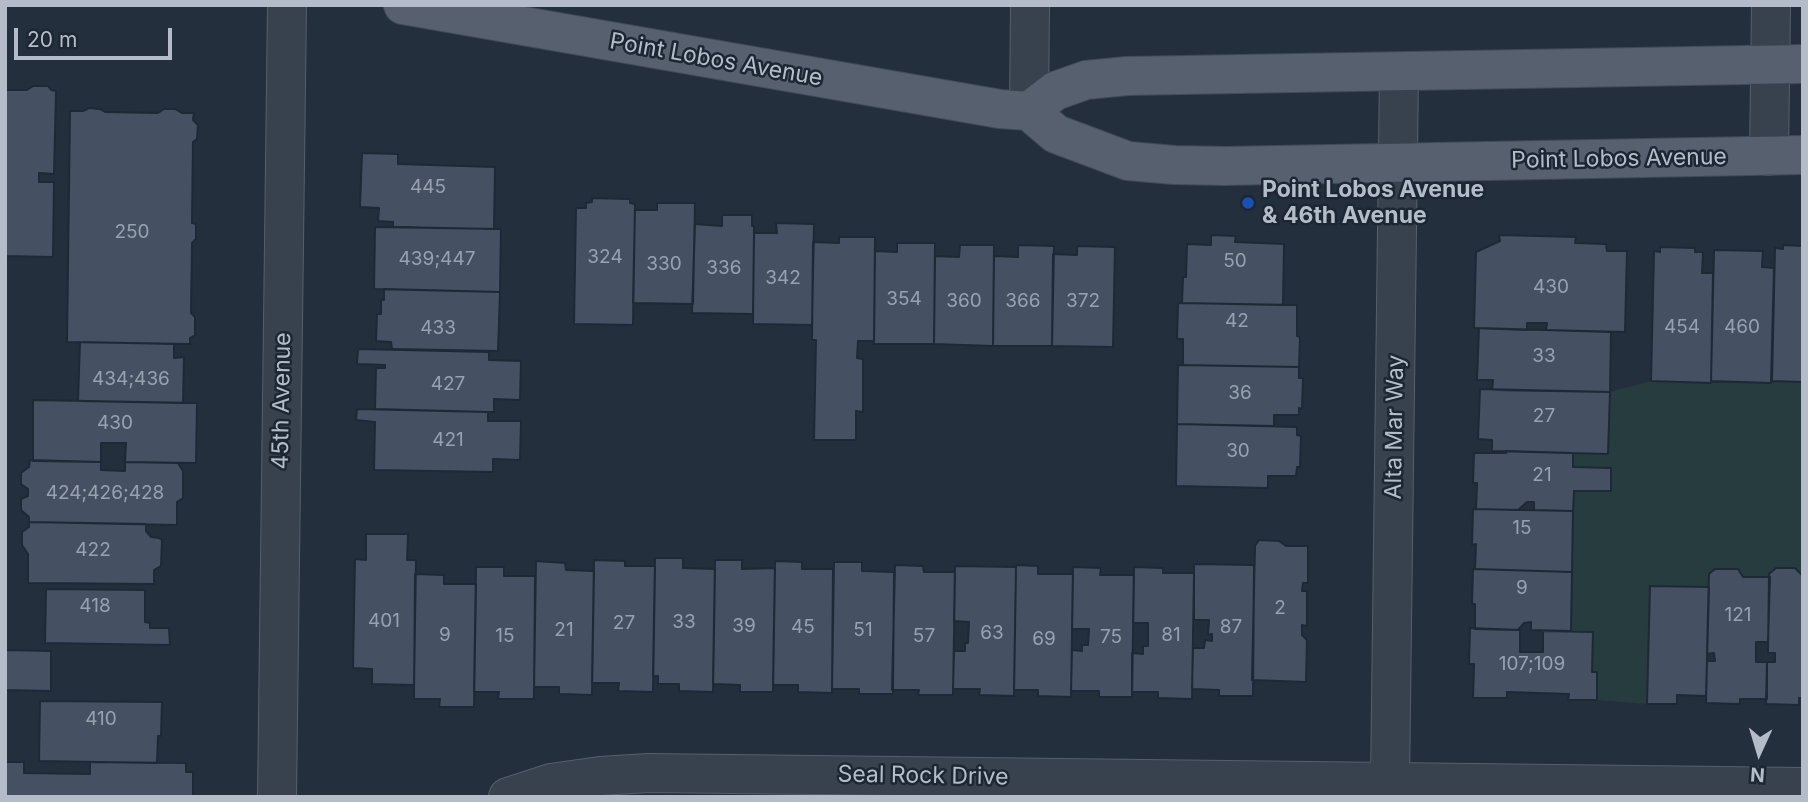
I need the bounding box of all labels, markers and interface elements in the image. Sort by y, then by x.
scale bar [18,14,175,58]
text: 20 m [27,27,77,52]
street label: Point Lobos Avenue [607,28,825,92]
street label: Point Lobos Avenue [1511,143,1727,175]
house number: 445 [410,176,446,198]
place label: Point Lobos Avenue & 46th Avenue [1262,176,1484,230]
marker: Point Lobos Avenue & 46th Avenue [1240,195,1256,211]
house number: 250 [114,221,150,243]
house number: 324 [587,246,623,268]
house number: 439;447 [399,248,475,270]
house number: 50 [1223,250,1247,272]
house number: 330 [646,253,682,275]
house number: 336 [706,257,742,279]
house number: 342 [765,267,801,289]
house number: 430 [1533,276,1569,298]
house number: 354 [886,288,922,310]
house number: 360 [946,290,982,312]
house number: 366 [1005,290,1041,312]
house number: 372 [1066,290,1100,312]
house number: 42 [1225,310,1249,332]
house number: 454 [1664,316,1700,338]
house number: 460 [1724,316,1760,338]
house number: 433 [420,317,456,339]
street label: 45th Avenue [267,332,297,470]
house number: 33 [1532,345,1556,367]
street label: Alta Mar Way [1380,354,1410,500]
house number: 434;436 [92,368,170,390]
house number: 427 [431,373,465,395]
house number: 36 [1228,382,1252,404]
house number: 27 [1533,405,1555,427]
house number: 430 [97,412,133,434]
house number: 421 [432,429,464,451]
house number: 30 [1226,440,1250,462]
house number: 21 [1532,464,1552,486]
house number: 424;426;428 [46,482,164,504]
house number: 15 [1512,517,1532,539]
house number: 422 [75,539,111,561]
house number: 9 [1516,577,1528,599]
house number: 418 [79,595,111,617]
house number: 2 [1274,597,1286,619]
house number: 121 [1724,604,1752,626]
house number: 401 [368,610,400,632]
house number: 33 [672,611,696,633]
house number: 27 [613,612,635,634]
house number: 39 [732,615,756,637]
house number: 45 [791,616,815,638]
house number: 87 [1220,616,1242,638]
house number: 21 [554,619,574,641]
house number: 51 [853,619,873,641]
house number: 63 [980,622,1004,644]
house number: 9 [439,624,451,646]
house number: 81 [1161,624,1181,646]
house number: 15 [495,625,515,647]
house number: 57 [913,625,935,647]
house number: 75 [1100,626,1122,648]
house number: 69 [1032,628,1056,650]
house number: 107;109 [1499,653,1565,675]
house number: 410 [85,708,117,730]
north arrow [1724,718,1794,788]
street label: Seal Rock Drive [837,761,1009,791]
text: N [1749,762,1766,786]

